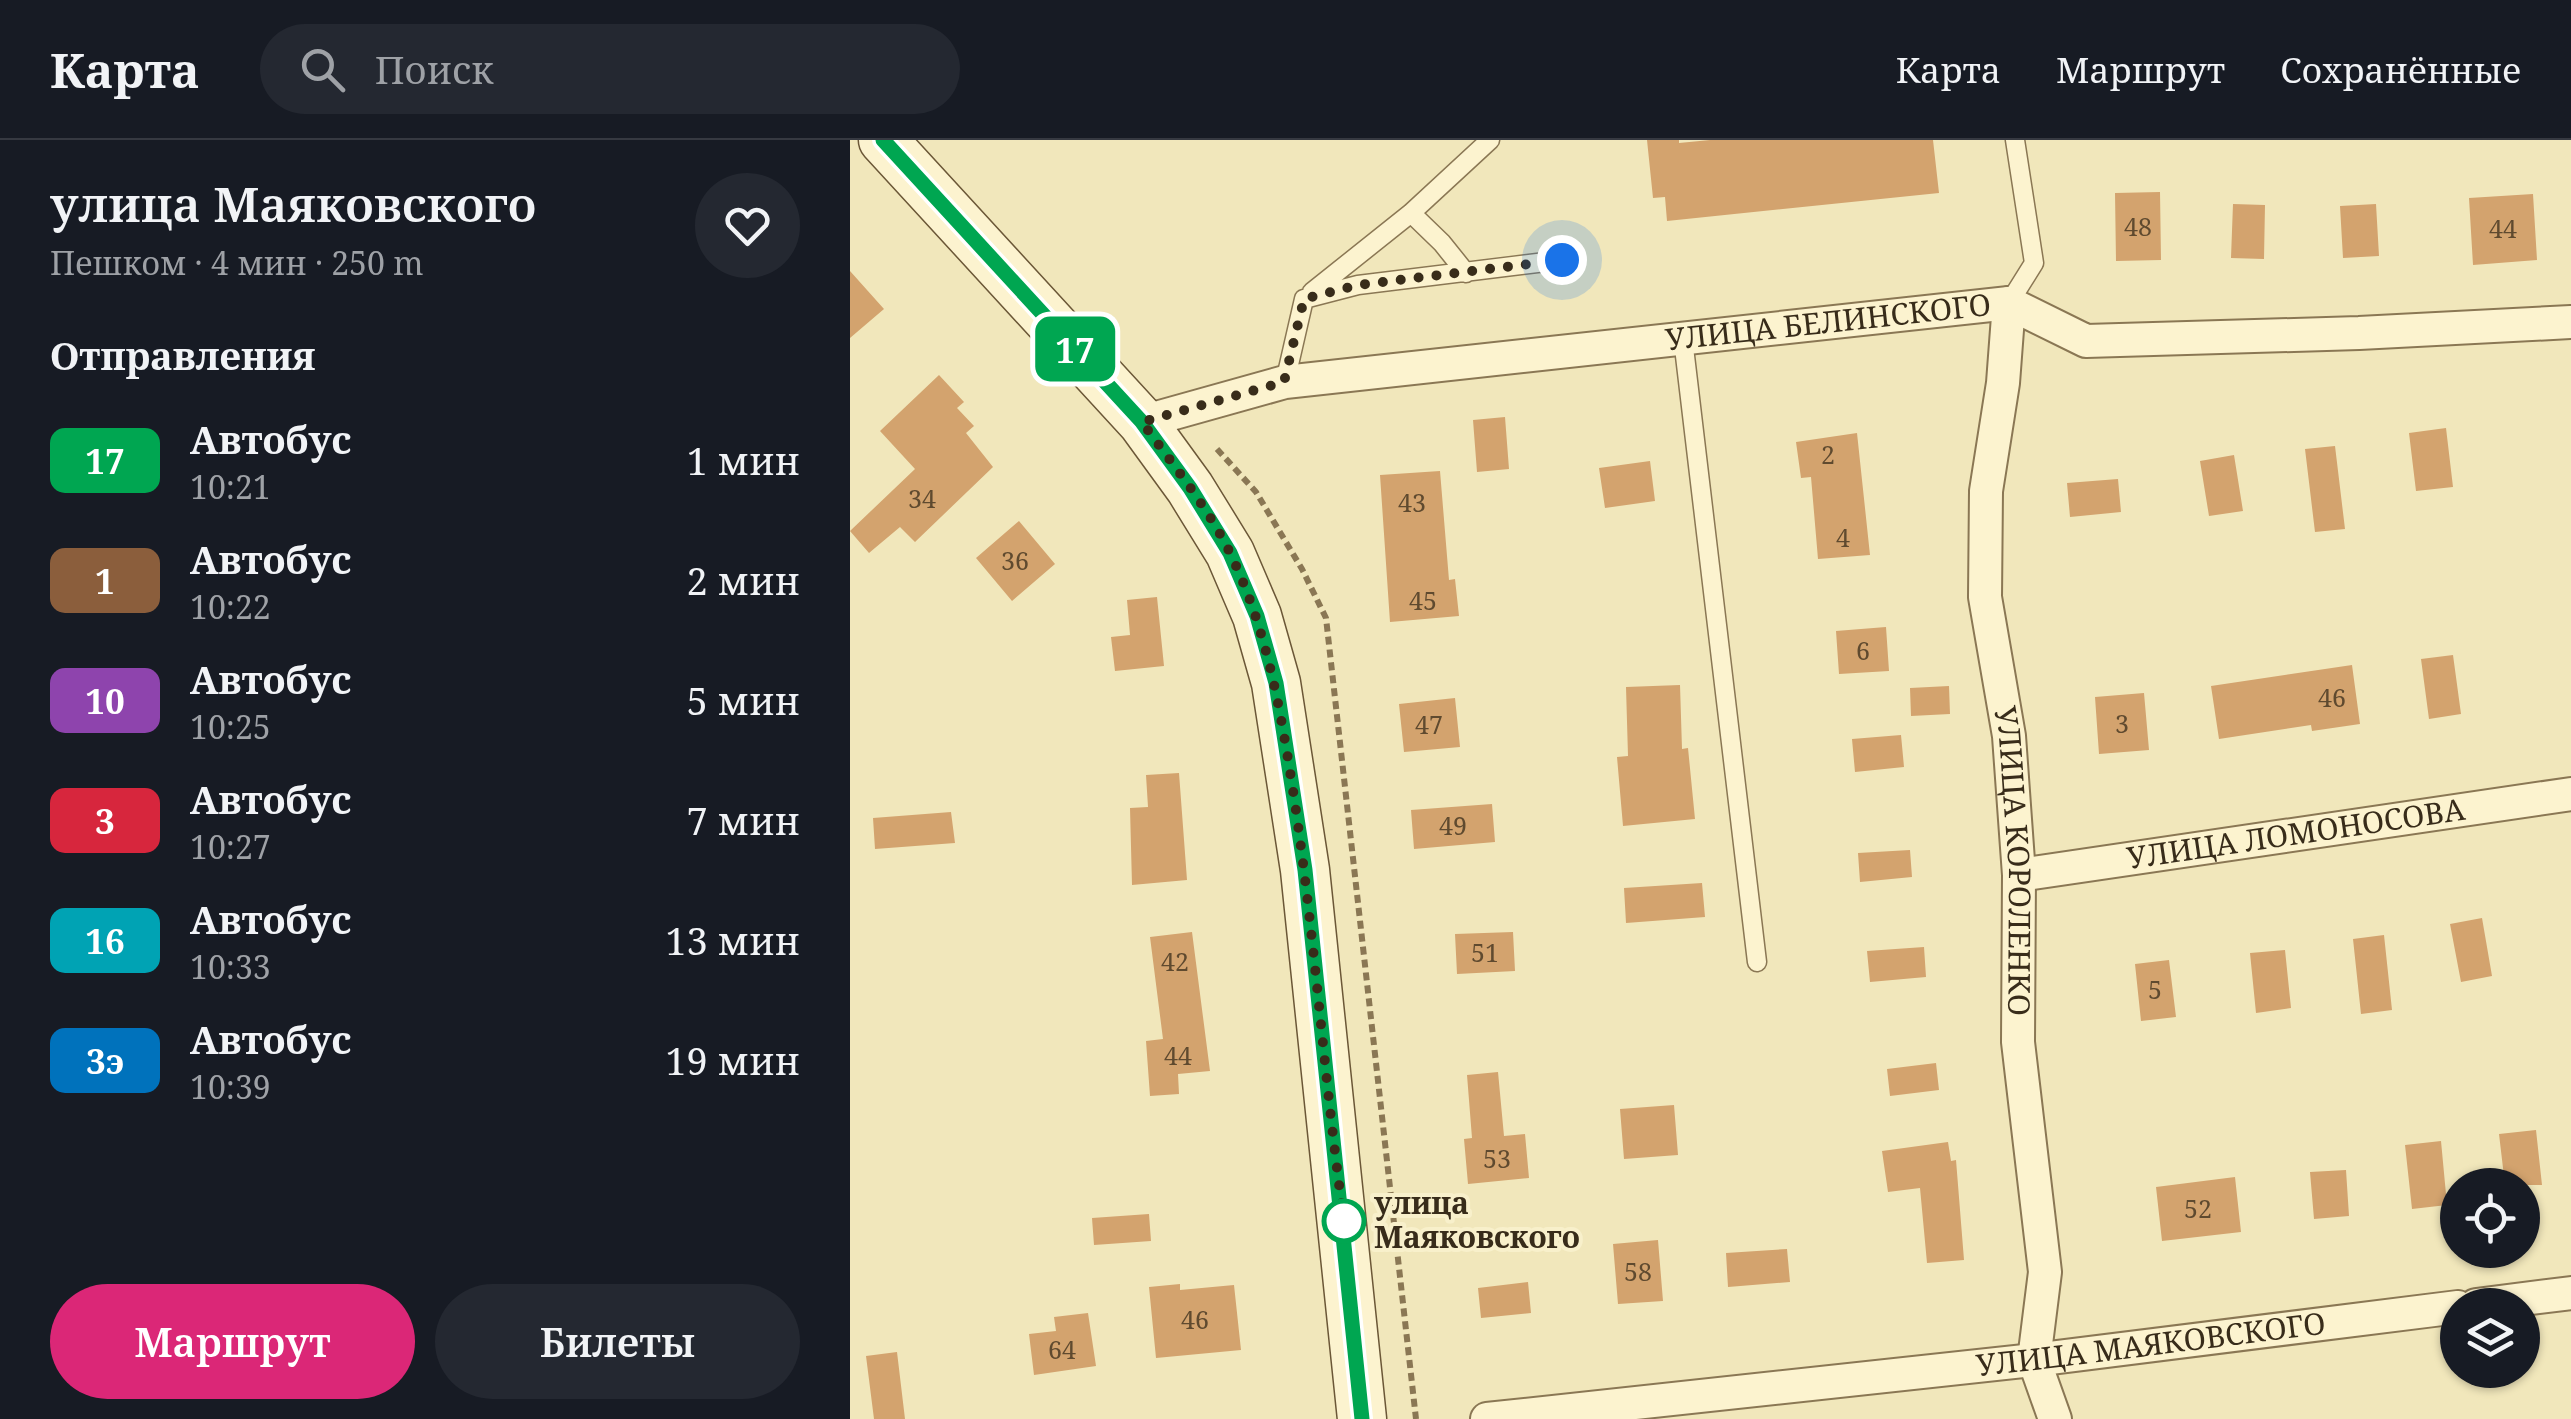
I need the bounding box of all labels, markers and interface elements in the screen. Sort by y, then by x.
search box [260,24,960,114]
text: Карта [50,37,200,102]
icon: search [295,42,350,97]
text: Поиск [375,43,493,95]
text: Карта [1896,46,2001,93]
text: Маршрут [2056,46,2225,93]
text: Сохранённые [2280,46,2521,93]
text: улица Маяковского [50,171,536,236]
button: heart [695,173,800,278]
house number: 48 [2124,209,2152,243]
house number: 44 [2489,211,2517,245]
your location [1537,235,1587,285]
text: Пешком · 4 мин · 250 m [50,241,423,284]
street label: УЛИЦА БЕЛИНСКОГО [1663,283,1993,359]
line badge: 17 [1030,316,1120,382]
text: 17 [1055,326,1095,373]
text: Отправления [50,329,316,381]
text: Автобус [190,413,351,465]
text: 1 мин [686,434,800,486]
text: 17 [85,437,125,484]
house number: 2 [1821,437,1835,471]
text: 10:21 [190,465,271,508]
house number: 34 [908,481,936,515]
house number: 43 [1398,485,1426,519]
house number: 4 [1836,520,1850,554]
text: Автобус [190,533,351,585]
house number: 36 [1001,543,1029,577]
text: 2 мин [686,554,800,606]
text: 1 [95,557,115,604]
house number: 45 [1409,583,1437,617]
text: 10:22 [190,585,271,628]
house number: 6 [1856,633,1870,667]
text: Автобус [190,653,351,705]
text: 5 мин [686,674,800,726]
text: 10 [85,677,125,724]
house number: 46 [2318,680,2346,714]
street label: УЛИЦА КОРОЛЕНКО [1985,703,2041,1016]
text: 10:25 [190,705,271,748]
house number: 3 [2115,706,2129,740]
house number: 47 [1415,707,1443,741]
text: Автобус [190,773,351,825]
street label: УЛИЦА ЛОМОНОСОВА [2124,788,2468,878]
text: 7 мин [686,794,800,846]
text: 3 [95,797,115,844]
house number: 49 [1439,808,1467,842]
text: 10:27 [190,825,271,868]
text: Автобус [190,893,351,945]
text: 13 мин [665,914,800,966]
text: 16 [85,917,125,964]
house number: 51 [1471,935,1499,969]
house number: 42 [1161,944,1189,978]
text: 10:33 [190,945,271,988]
house number: 5 [2148,972,2162,1006]
text: Автобус [190,1013,351,1065]
text: 19 мин [665,1034,800,1086]
text: 3э [86,1037,124,1084]
house number: 44 [1164,1038,1192,1072]
text: 10:39 [190,1065,271,1108]
house number: 53 [1483,1141,1511,1175]
map controls [2440,1168,2540,1388]
button: locate [2440,1168,2540,1268]
place label: улица Маяковского [1374,1182,1580,1257]
house number: 52 [2184,1191,2212,1225]
marker: улица Маяковского [1323,1200,1365,1242]
house number: 58 [1624,1254,1652,1288]
button: Маршрут [50,1284,415,1399]
button: Билеты [435,1284,800,1399]
button: layers [2440,1288,2540,1388]
house number: 46 [1181,1302,1209,1336]
street label: УЛИЦА МАЯКОВСКОГО [1974,1302,2328,1385]
house number: 64 [1048,1332,1076,1366]

